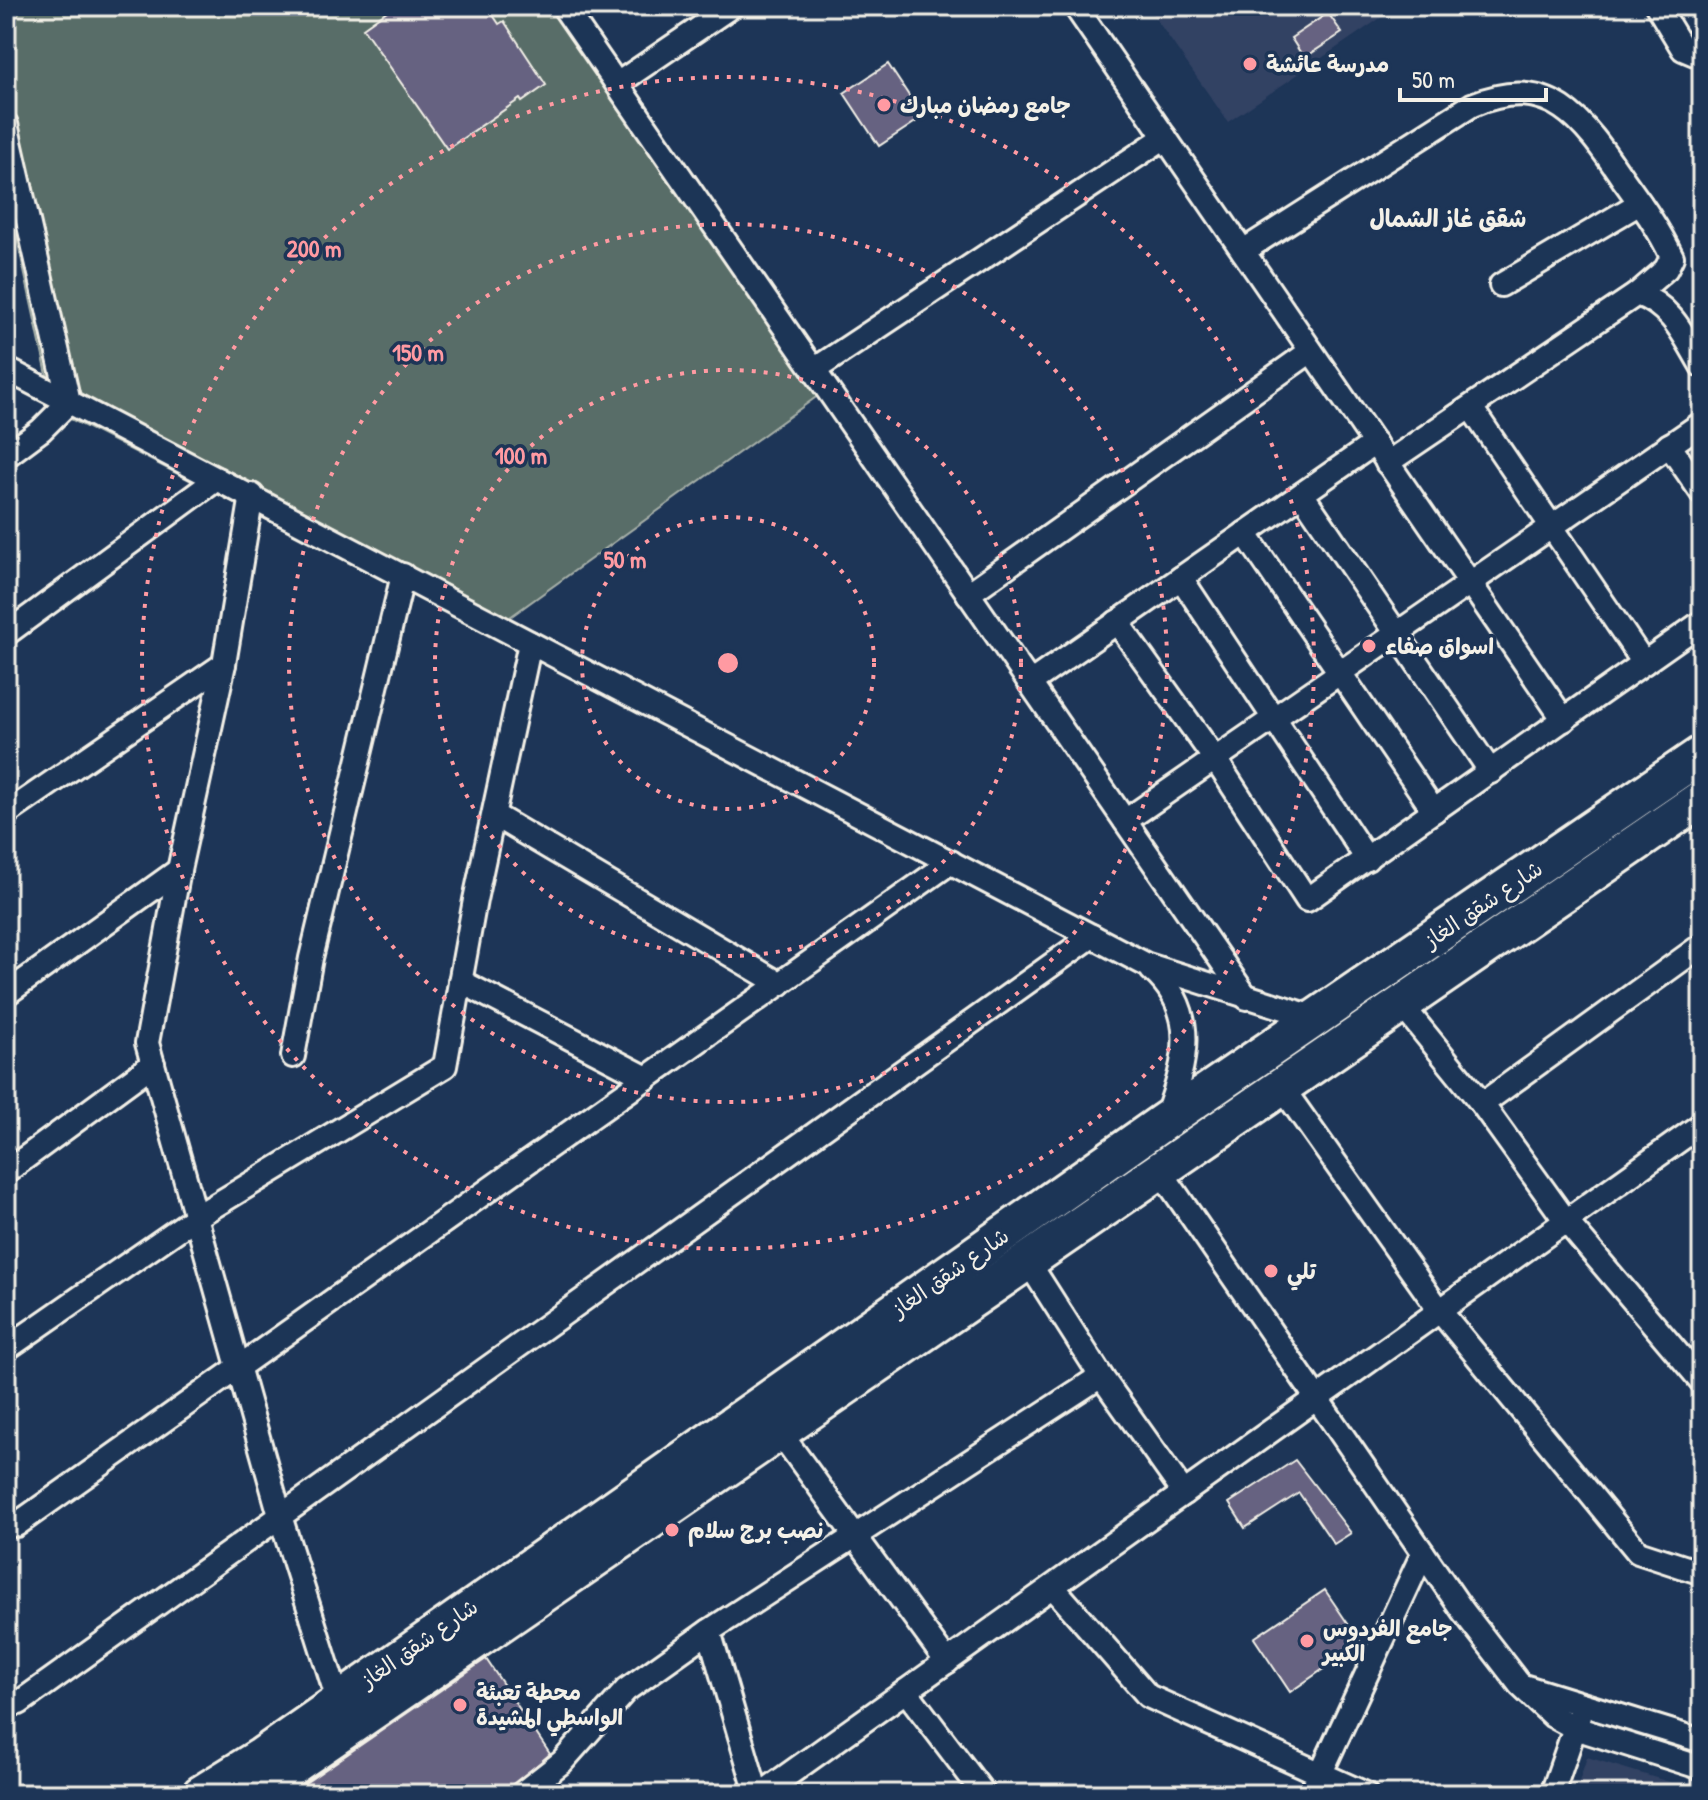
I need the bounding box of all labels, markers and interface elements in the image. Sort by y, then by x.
place label: مدرسة عائشة [1266,49,1389,79]
scale bar [1400,52,1546,102]
marker: مدرسة عائشة [1241,55,1259,73]
text: 50 m [1412,63,1455,95]
place label: جامع رمضان مبارك [900,90,1071,121]
marker: جامع رمضان مبارك [875,96,893,114]
district label: شقق غاز الشمال [1370,202,1526,234]
text: 200 m [287,232,341,264]
text: 150 m [392,336,444,368]
text: 100 m [495,439,547,471]
text: 50 m [604,543,646,575]
place label: اسواق صفاء [1385,631,1494,661]
marker: اسواق صفاء [1360,637,1378,655]
centre of rings [714,649,742,677]
street label: شارع شقق الغاز [1416,853,1549,957]
street label: شارع شقق الغاز [884,1220,1015,1326]
place label: تلي [1287,1256,1316,1291]
marker: تلي [1262,1262,1280,1280]
place label: نصب برج سلام [688,1515,823,1547]
marker: نصب برج سلام [663,1521,681,1539]
street label: شارع شقق الغاز [353,1591,484,1697]
place label: جامع الفردوس الكبير [1321,1613,1453,1668]
marker: جامع الفردوس الكبير [1298,1632,1316,1650]
place label: محطة تعبئة الواسطي المشيدة [476,1677,623,1737]
marker: محطة تعبئة الواسطي المشيدة [451,1696,469,1714]

